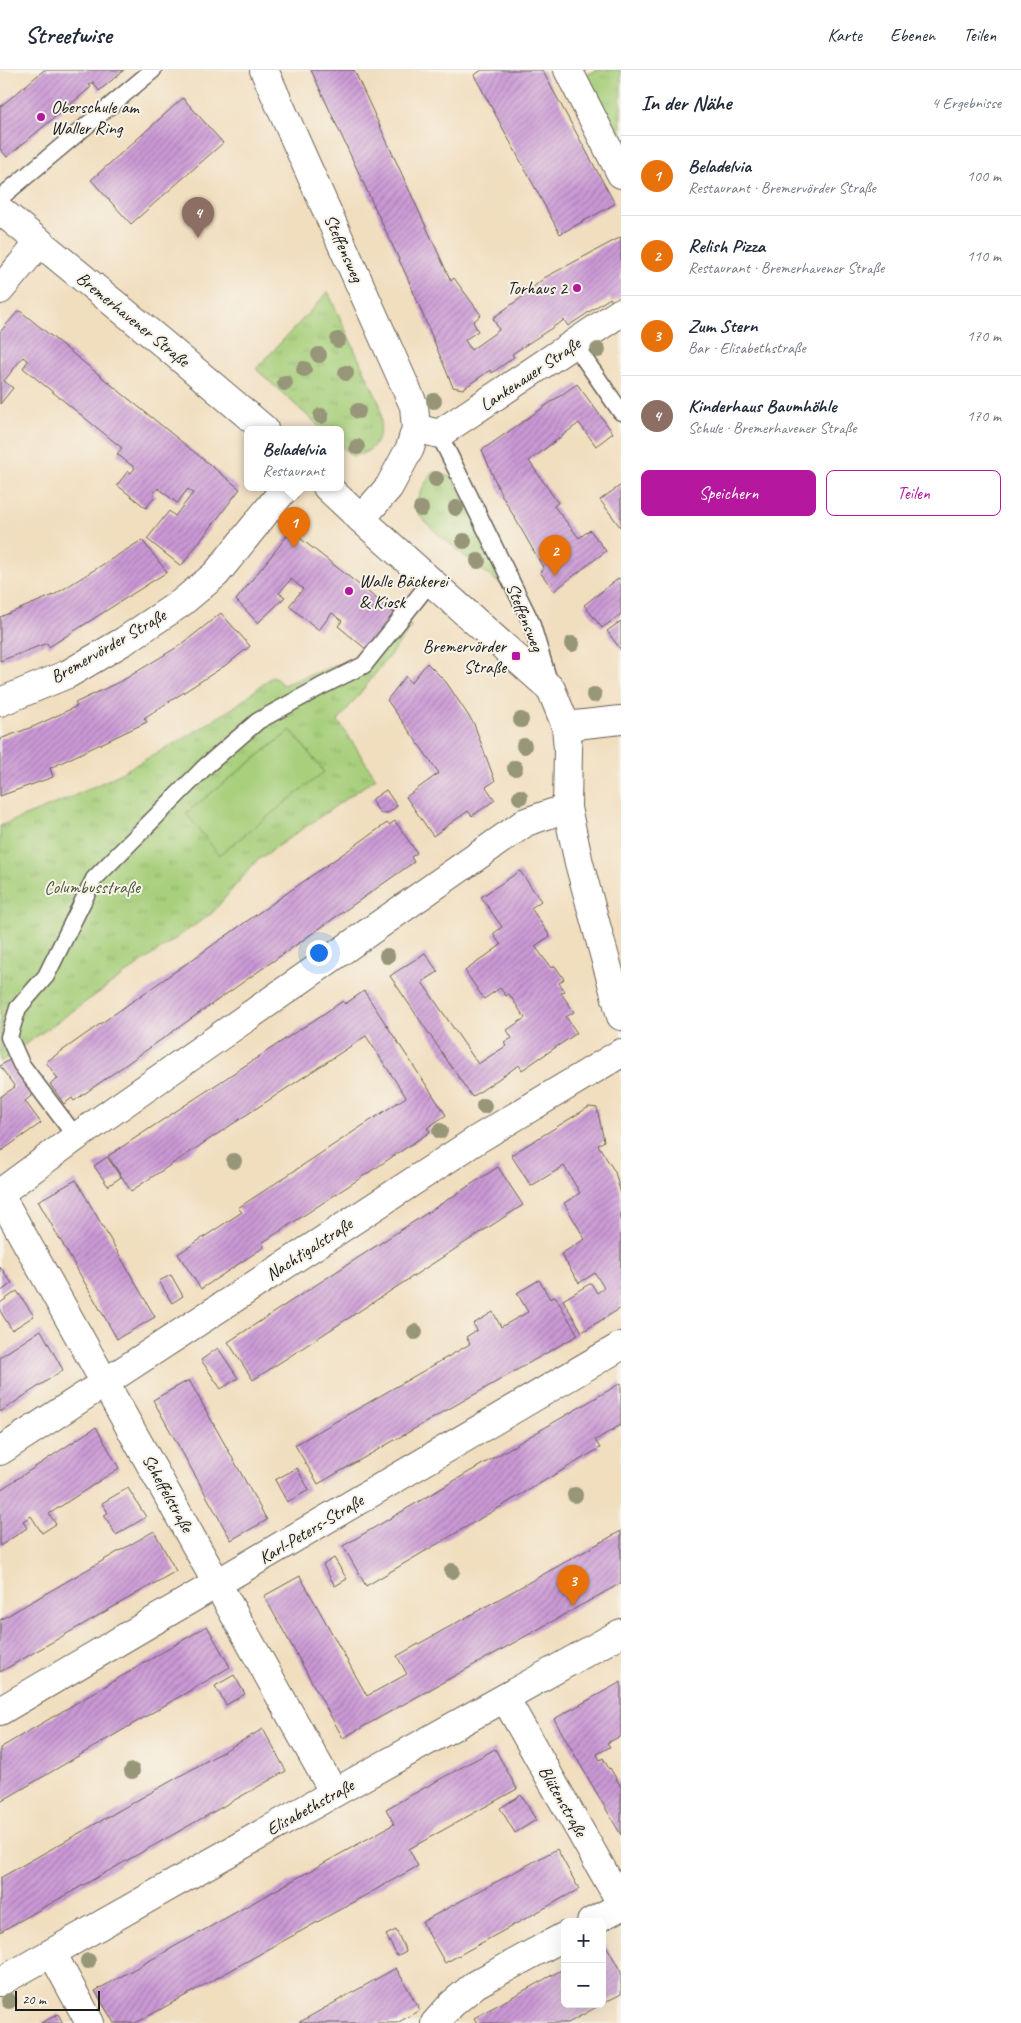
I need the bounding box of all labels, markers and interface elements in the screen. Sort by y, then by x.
text: Streetwise [25,20,111,50]
text: Karte [827,24,862,46]
text: Ebenen [890,24,935,46]
text: Teilen [963,24,996,46]
text: In der Nähe [641,90,731,116]
text: 4 Ergebnisse [932,93,1001,113]
place label: Oberschule am Waller Ring [51,96,141,139]
marker: Oberschule am Waller Ring [35,111,47,123]
text: Beladelvia [688,154,751,178]
text: 1 [653,166,661,186]
text: 100 m [967,166,1001,186]
text: Restaurant · Bremervörder Straße [688,178,876,198]
pin: 4 [182,197,214,238]
street label: Steffensweg [319,211,369,287]
text: Relish Pizza [688,234,765,258]
text: 2 [653,246,661,266]
text: 110 m [967,246,1001,266]
text: Restaurant · Bremerhavener Straße [688,258,884,278]
street label: Bremerhavener Straße [72,267,195,372]
place label: Torhaus 2 [507,277,569,299]
marker: Torhaus 2 [571,282,583,294]
text: Zum Stern [688,314,757,338]
text: 3 [653,326,661,346]
text: 170 m [967,326,1001,346]
street label: Lankenauer Straße [476,332,585,416]
text: Bar · Elisabethstraße [688,338,806,358]
text: Kinderhaus Baumhöhle [688,394,836,418]
text: 4 [653,406,661,426]
text: 170 m [967,406,1001,426]
text: Schule · Bremerhavener Straße [688,418,856,438]
popup [244,426,344,491]
text: Beladelvia [262,437,326,461]
text: Restaurant [262,461,324,481]
button: Speichern [641,470,816,516]
button: Teilen [826,470,1001,516]
pin: 1 [278,507,310,548]
pin: 2 [539,535,571,576]
place label: Walle Bäckerei & Kiosk [359,570,450,613]
street label: Steffensweg [501,580,549,656]
marker: Walle Bäckerei & Kiosk [343,585,355,597]
street label: Bremervörder Straße [46,604,171,688]
place label: Bremervörder Straße [423,635,508,678]
marker: Bremervörder Straße [510,650,522,662]
park label: Columbusstraße [44,876,141,898]
your location [306,940,332,966]
street label: Nachtigalstraße [262,1212,357,1285]
street label: Scheffelstraße [138,1450,199,1537]
street label: Karl-Peters-Straße [255,1489,368,1569]
pin: 3 [557,1565,589,1606]
street label: Blütenstraße [534,1762,593,1841]
street label: Elisabethstraße [262,1773,359,1840]
map controls [561,1918,606,2008]
button: + [561,1918,606,1963]
button: − [561,1963,606,2008]
scale bar [15,1988,100,2011]
text: 20 m [22,1991,46,2008]

